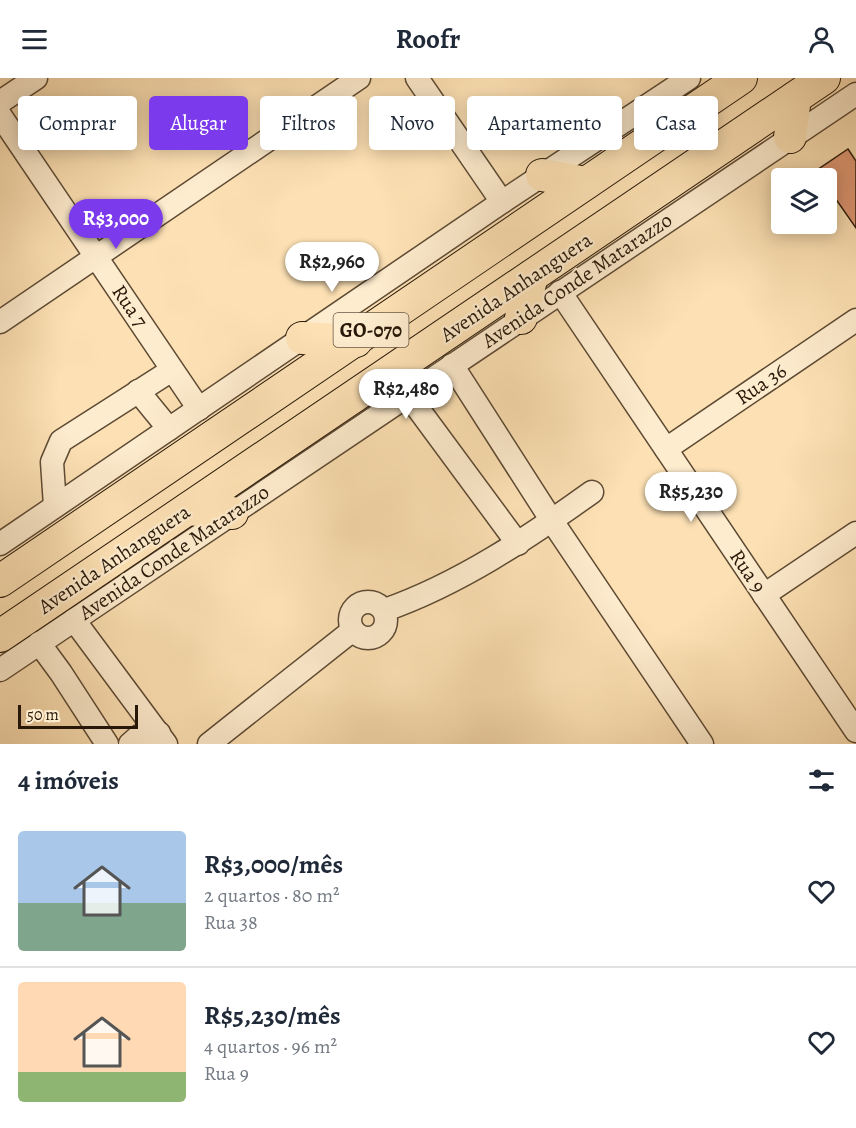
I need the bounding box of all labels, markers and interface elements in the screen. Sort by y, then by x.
text: Roofr [396,21,460,57]
icon: menu [18,23,51,56]
icon: person [805,23,838,56]
chip: Comprar [18,96,137,150]
chip: Alugar [149,96,248,150]
chip: Filtros [260,96,357,150]
chip: Novo [369,96,455,150]
chip: Apartamento [467,96,622,150]
chip: Casa [634,96,718,150]
map controls [771,168,837,234]
button: layers [771,168,837,234]
pin: R$3,000 [61,199,171,250]
text: R$3,000 [83,205,149,232]
street label: Avenida Conde Matarazzo [476,206,678,355]
street label: Avenida Anhanguera [434,226,598,349]
pin: R$2,960 [277,242,387,293]
text: R$2,960 [299,248,365,275]
street label: Rua 7 [105,279,155,333]
road number: GO-070 [334,313,409,347]
street label: Rua 36 [730,357,792,411]
pin: R$2,480 [351,369,461,420]
text: R$2,480 [373,375,439,402]
pin: R$5,230 [636,472,746,523]
street label: Avenida Conde Matarazzo [73,478,275,627]
text: R$5,230 [659,478,723,505]
street label: Avenida Anhanguera [32,498,196,621]
street label: Rua 9 [723,544,773,598]
scale bar [18,702,138,730]
text: 50 m [27,704,59,726]
text: 4 imóveis [18,763,119,798]
icon: filters [805,764,838,797]
text: R$3,000/mês [204,847,343,882]
icon: home [66,855,138,927]
icon: heart [805,875,838,908]
text: 2 quartos · 80 m² [204,882,340,909]
text: Rua 38 [204,909,258,936]
text: R$5,230/mês [204,998,341,1033]
icon: home [66,1006,138,1078]
icon: heart [805,1026,838,1059]
text: 4 quartos · 96 m² [204,1033,337,1060]
text: Rua 9 [204,1060,249,1087]

